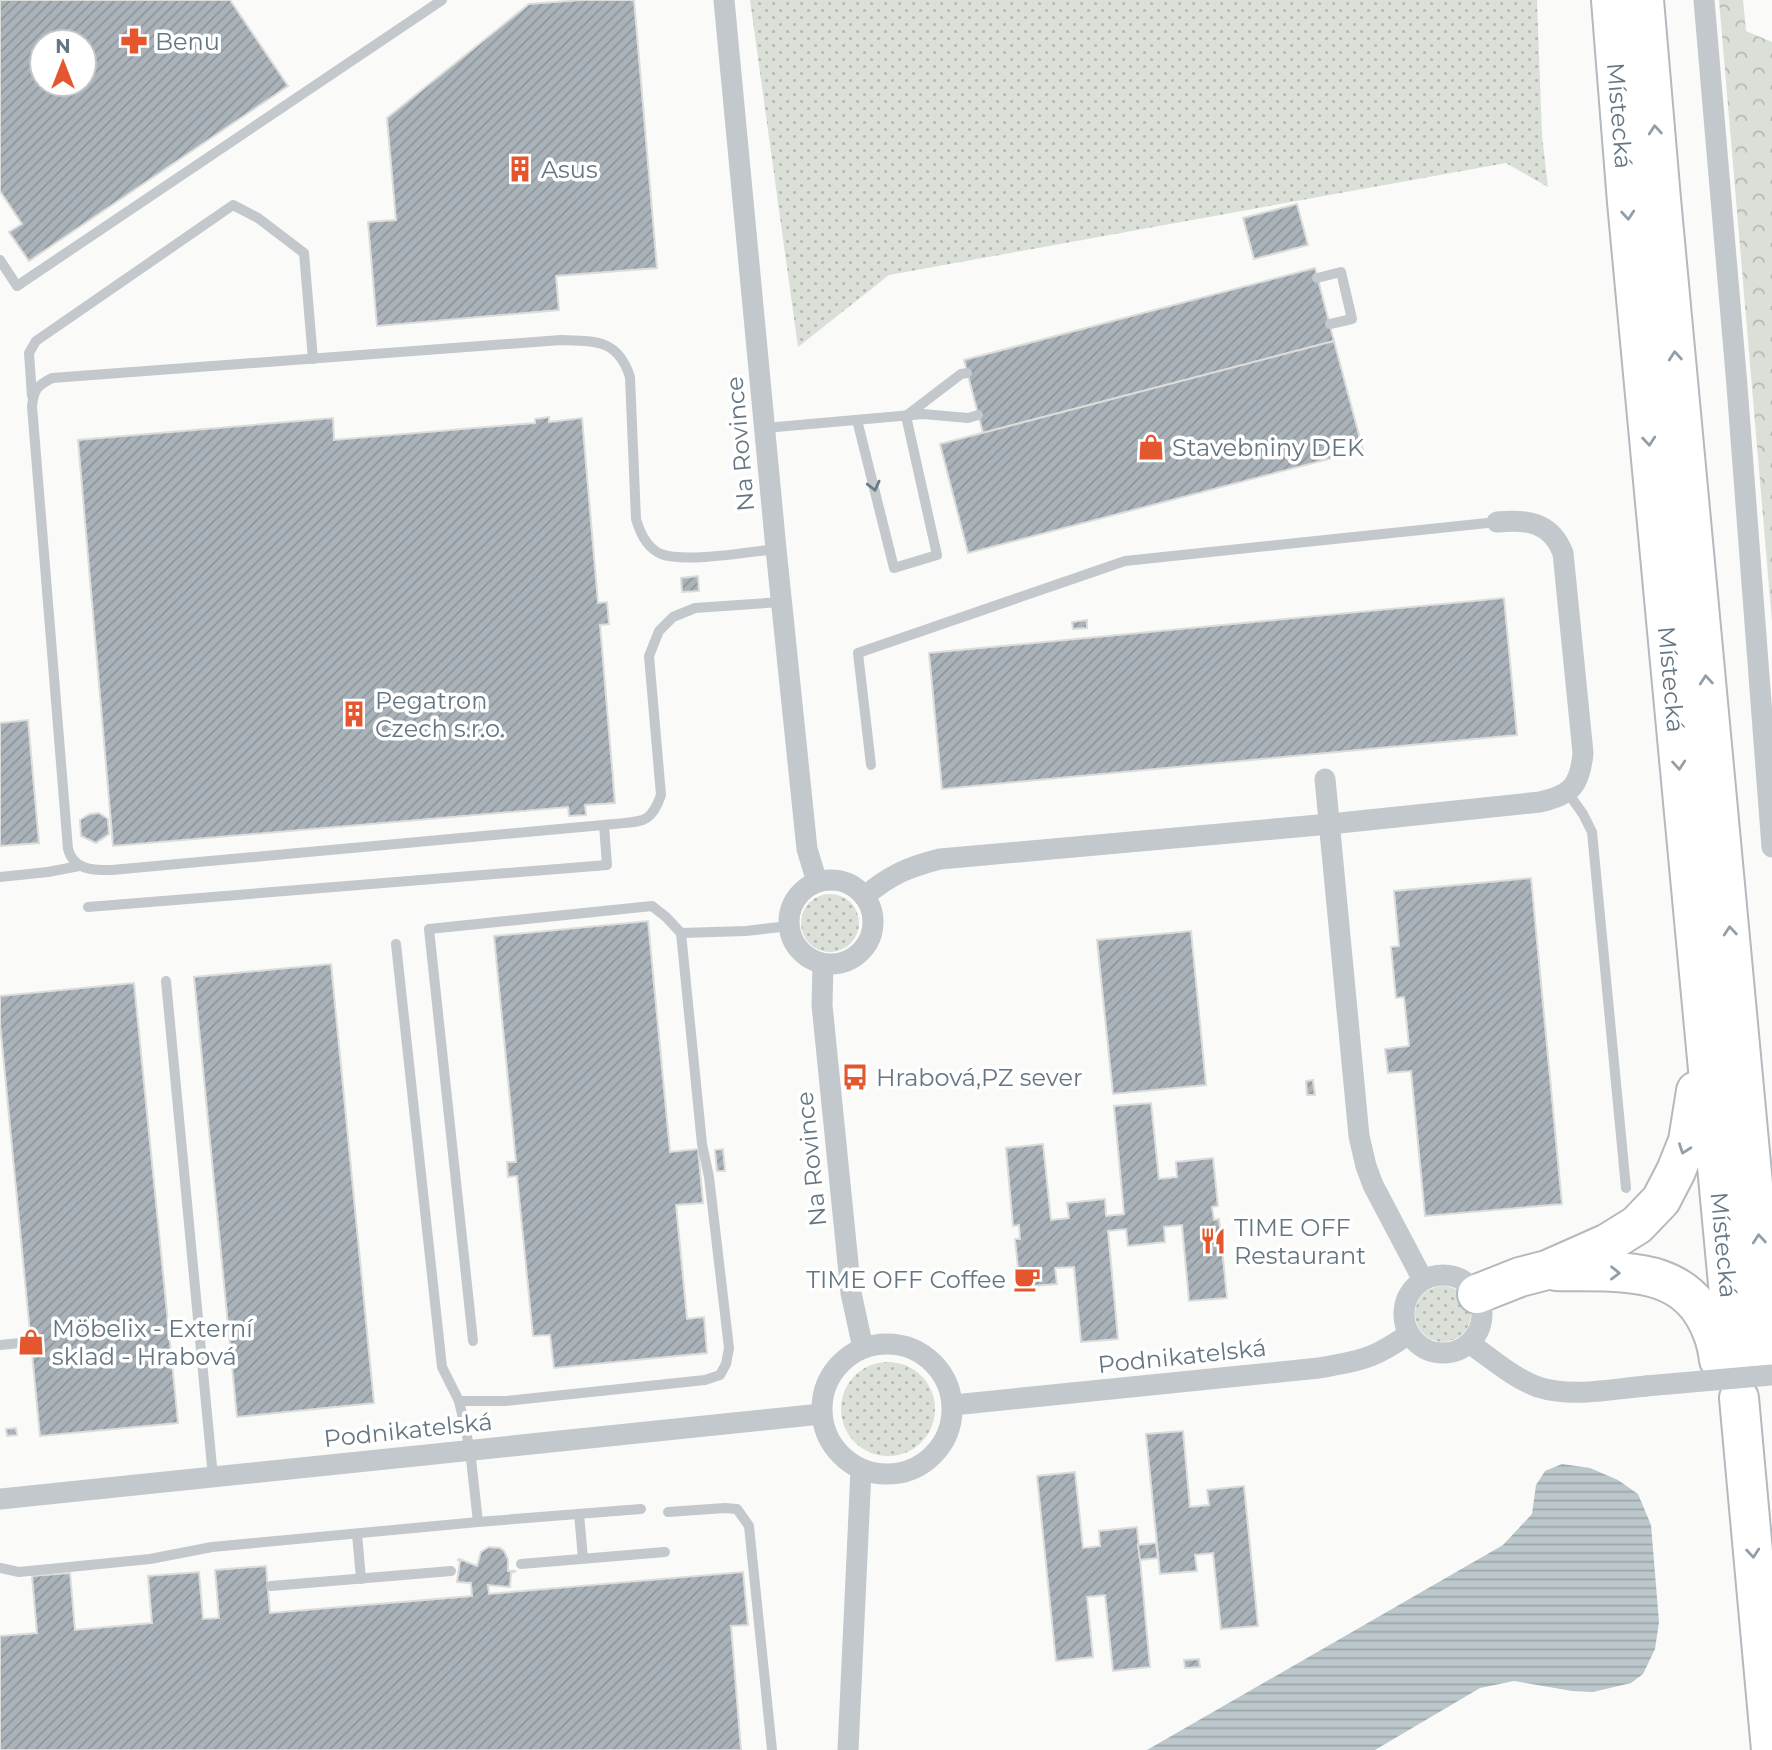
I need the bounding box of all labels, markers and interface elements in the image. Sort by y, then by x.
pharmacy icon: Benu [119,26,149,56]
place label: Benu [155,27,220,56]
north arrow [28,28,98,98]
text: N [55,35,71,58]
street label: Místecká [1601,61,1639,170]
one-way arrow [1648,124,1663,135]
building icon: Asus [505,154,535,184]
place label: Asus [541,155,598,184]
one-way arrow [1620,209,1635,220]
one-way arrow [1668,350,1683,362]
street label: Na Rovince [720,375,760,513]
shop icon: Stavebniny DEK [1136,432,1166,462]
place label: Stavebniny DEK [1172,433,1364,462]
one-way arrow [1641,436,1656,447]
one-way arrow [866,480,880,492]
street label: Místecká [1652,625,1691,734]
one-way arrow [1699,674,1714,685]
place label: Pegatron Czech s.r.o. [375,686,505,743]
building icon: Pegatron Czech s.r.o. [339,699,369,729]
one-way arrow [1672,759,1687,771]
one-way arrow [1723,925,1738,936]
bus stop icon: Hrabová,PZ sever [840,1062,870,1092]
place label: Hrabová,PZ sever [876,1063,1083,1092]
street label: Na Rovince [789,1090,833,1228]
one-way arrow [1679,1142,1693,1154]
street label: Místecká [1705,1190,1744,1299]
place label: TIME OFF Restaurant [1234,1213,1366,1270]
restaurant icon: TIME OFF Restaurant [1198,1226,1228,1256]
one-way arrow [1751,1233,1766,1245]
cafe icon: TIME OFF Coffee [1012,1264,1042,1294]
place label: TIME OFF Coffee [806,1265,1006,1294]
one-way arrow [1611,1265,1621,1281]
place label: Möbelix - Externí sklad - Hrabová [52,1314,254,1371]
shop icon: Möbelix - Externí sklad - Hrabová [16,1327,46,1357]
street label: Podnikatelská [1096,1333,1268,1379]
street label: Podnikatelská [322,1407,494,1453]
one-way arrow [1745,1547,1760,1558]

